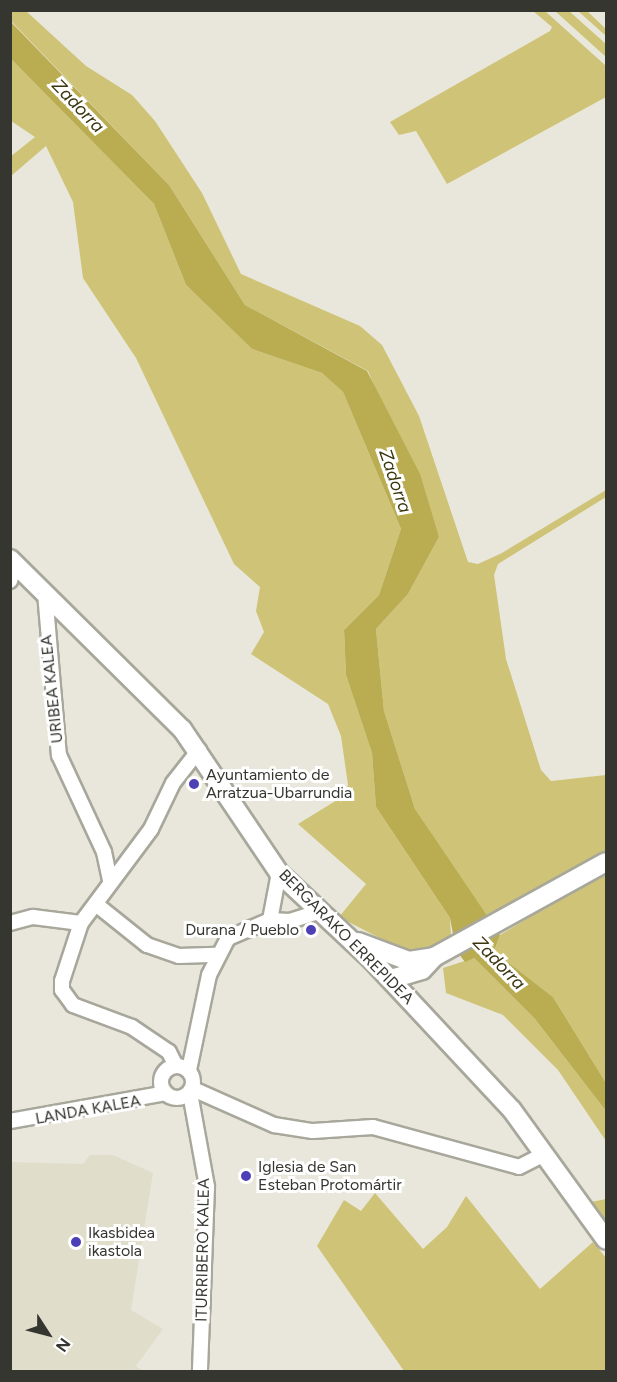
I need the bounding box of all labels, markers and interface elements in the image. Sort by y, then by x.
water label: Zadorra [47,75,109,137]
water label: Zadorra [374,446,416,516]
street label: URIBEA KALEA [37,634,67,744]
place label: Ayuntamiento de Arratzua-Ubarrundia [206,765,352,803]
marker: Ayuntamiento de Arratzua-Ubarrundia [187,777,201,791]
street label: BERGARAKO ERREPIDEA [274,865,418,1009]
place label: Durana / Pueblo [185,920,299,940]
marker: Durana / Pueblo [304,923,318,937]
water label: Zadorra [468,932,530,994]
street label: LANDA KALEA [34,1091,142,1129]
place label: Iglesia de San Esteban Protomártir [258,1157,402,1195]
marker: Iglesia de San Esteban Protomártir [239,1169,253,1183]
street label: ITURRIBERO KALEA [192,1178,214,1322]
place label: Ikasbidea ikastola [88,1223,155,1261]
marker: Ikasbidea ikastola [69,1235,83,1249]
north arrow [18,1304,78,1364]
text: N [52,1334,74,1355]

